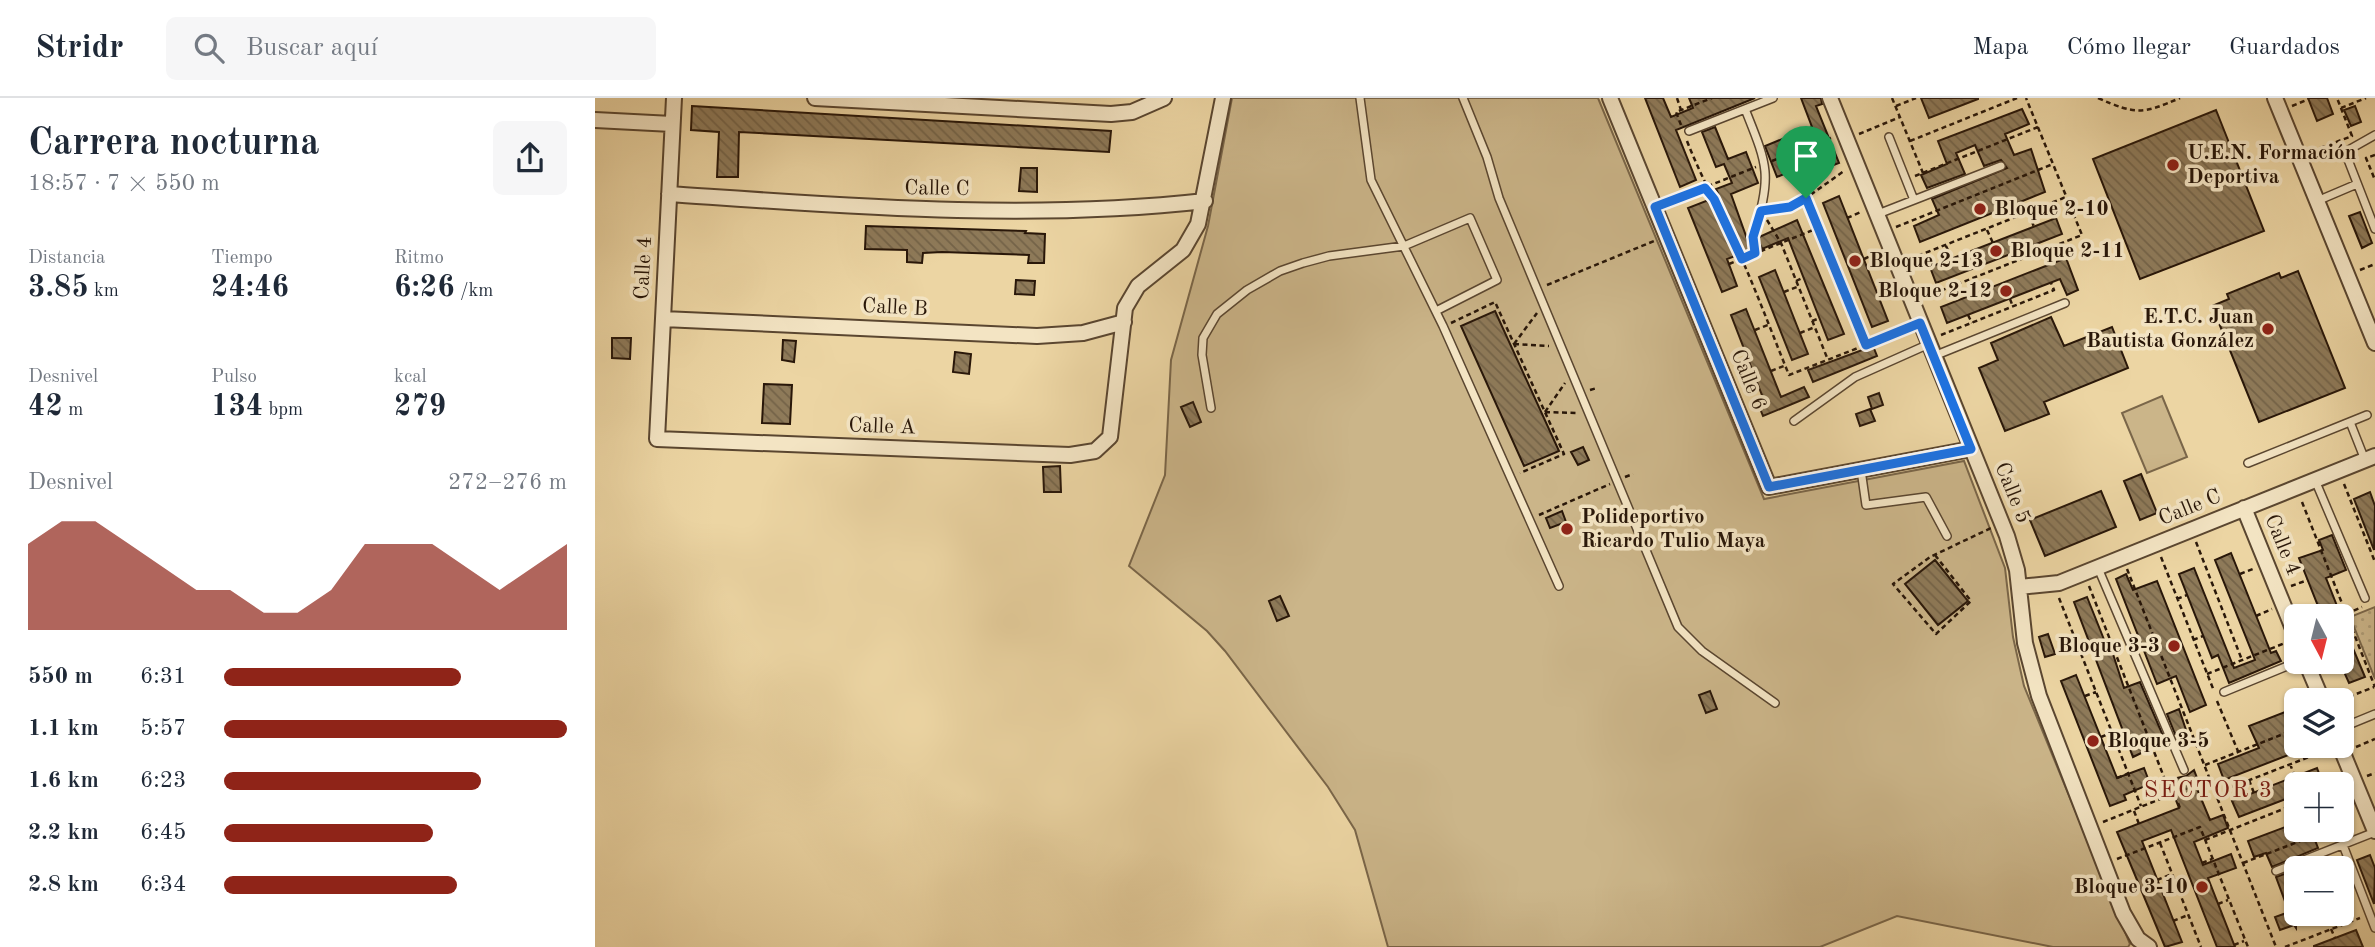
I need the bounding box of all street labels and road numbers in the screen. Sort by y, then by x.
street label: Calle C [904,178,970,200]
street label: Calle 4 [632,236,656,300]
street label: Calle B [862,296,928,320]
street label: Calle 6 [1726,347,1770,413]
street label: Calle A [848,415,916,439]
street label: Calle 5 [1990,460,2034,526]
street label: Calle C [2156,486,2224,530]
street label: Calle 4 [2260,512,2304,578]

